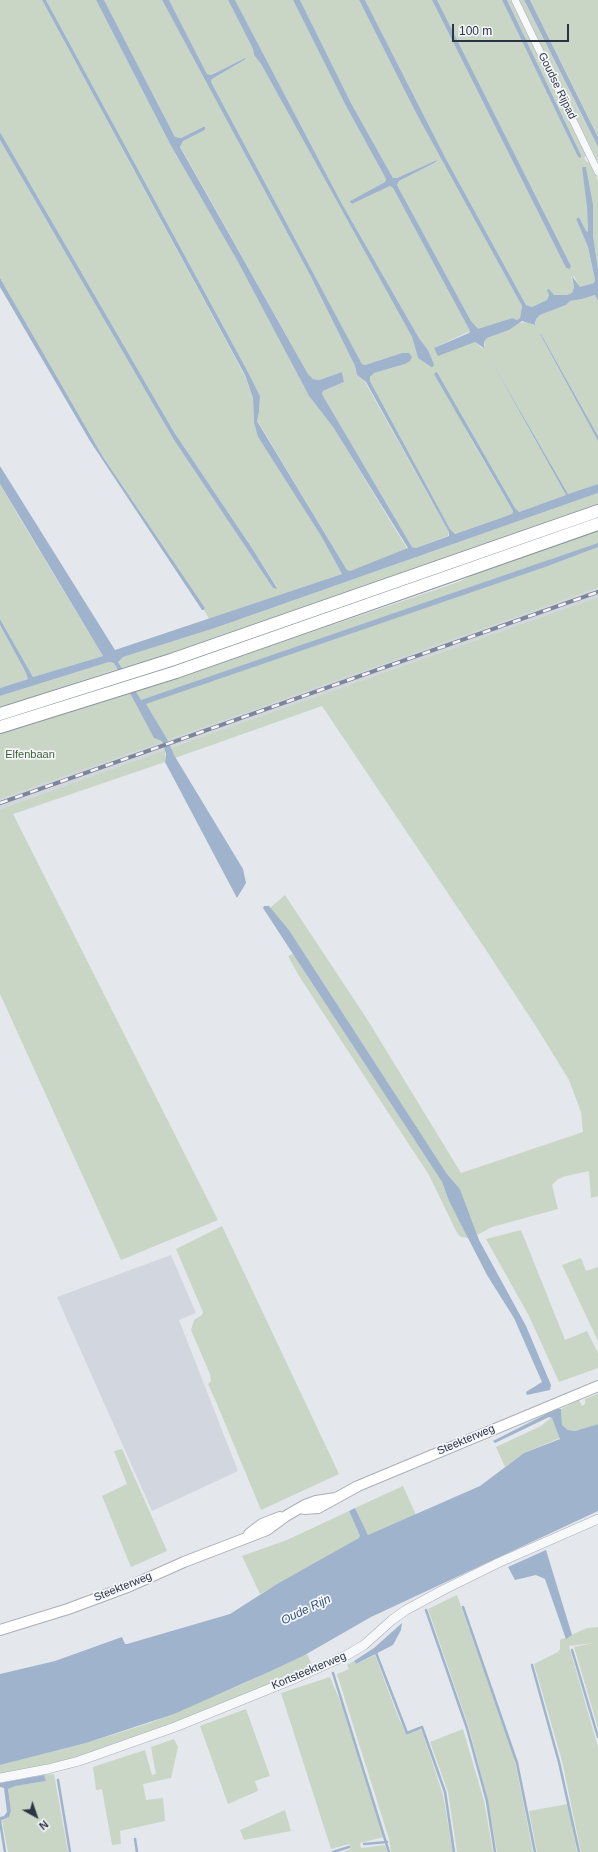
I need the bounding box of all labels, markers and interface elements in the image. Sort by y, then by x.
scale bar [454,16,571,42]
text: 100 m [459,24,492,38]
street label: Goudse Rijpad [535,50,579,122]
park label: Elfenbaan [5,748,55,762]
street label: Steekterweg [435,1422,497,1458]
street label: Steekterweg [92,1569,154,1605]
water label: Oude Rijn [279,1592,333,1628]
street label: Kortsteekterweg [270,1649,348,1693]
north arrow [16,1796,56,1836]
text: N [37,1818,51,1832]

